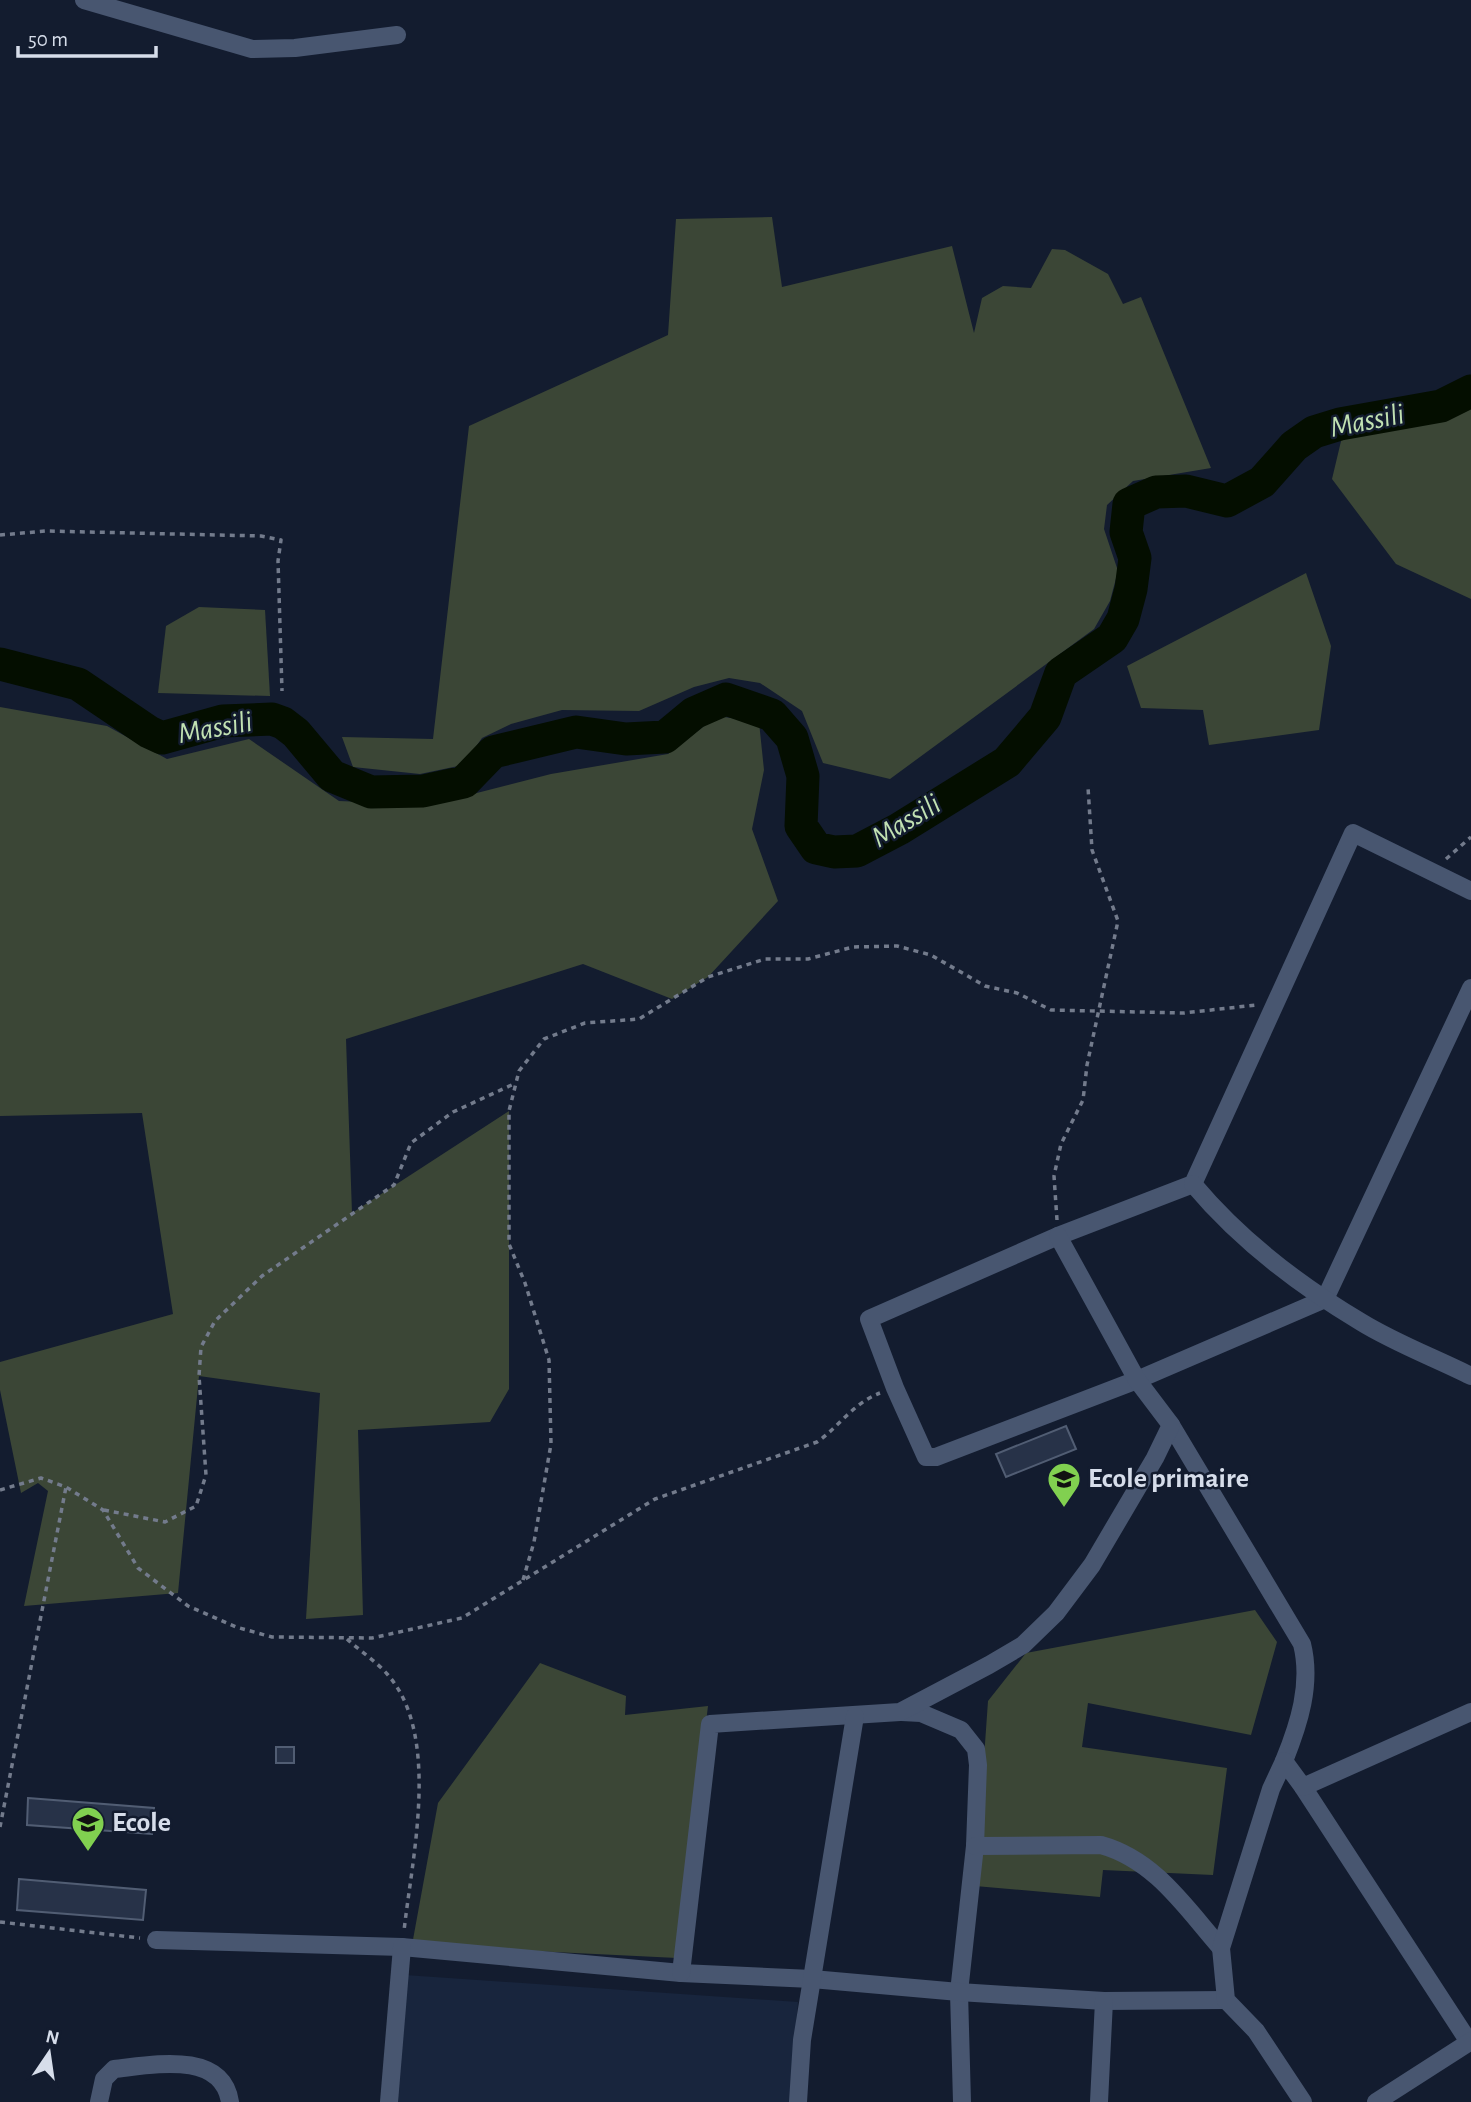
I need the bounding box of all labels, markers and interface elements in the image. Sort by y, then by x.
scale bar [18,14,156,58]
text: 50 m [28,29,68,50]
water label: Massili [1327,399,1407,443]
water label: Massili [176,707,254,749]
water label: Massili [866,789,946,853]
school or university icon: Ecole primaire [1045,1460,1083,1509]
place label: Ecole primaire [1088,1465,1249,1493]
school or university icon: Ecole [69,1804,107,1853]
place label: Ecole [112,1809,171,1837]
north arrow [14,2018,84,2088]
text: N [44,2027,61,2049]

